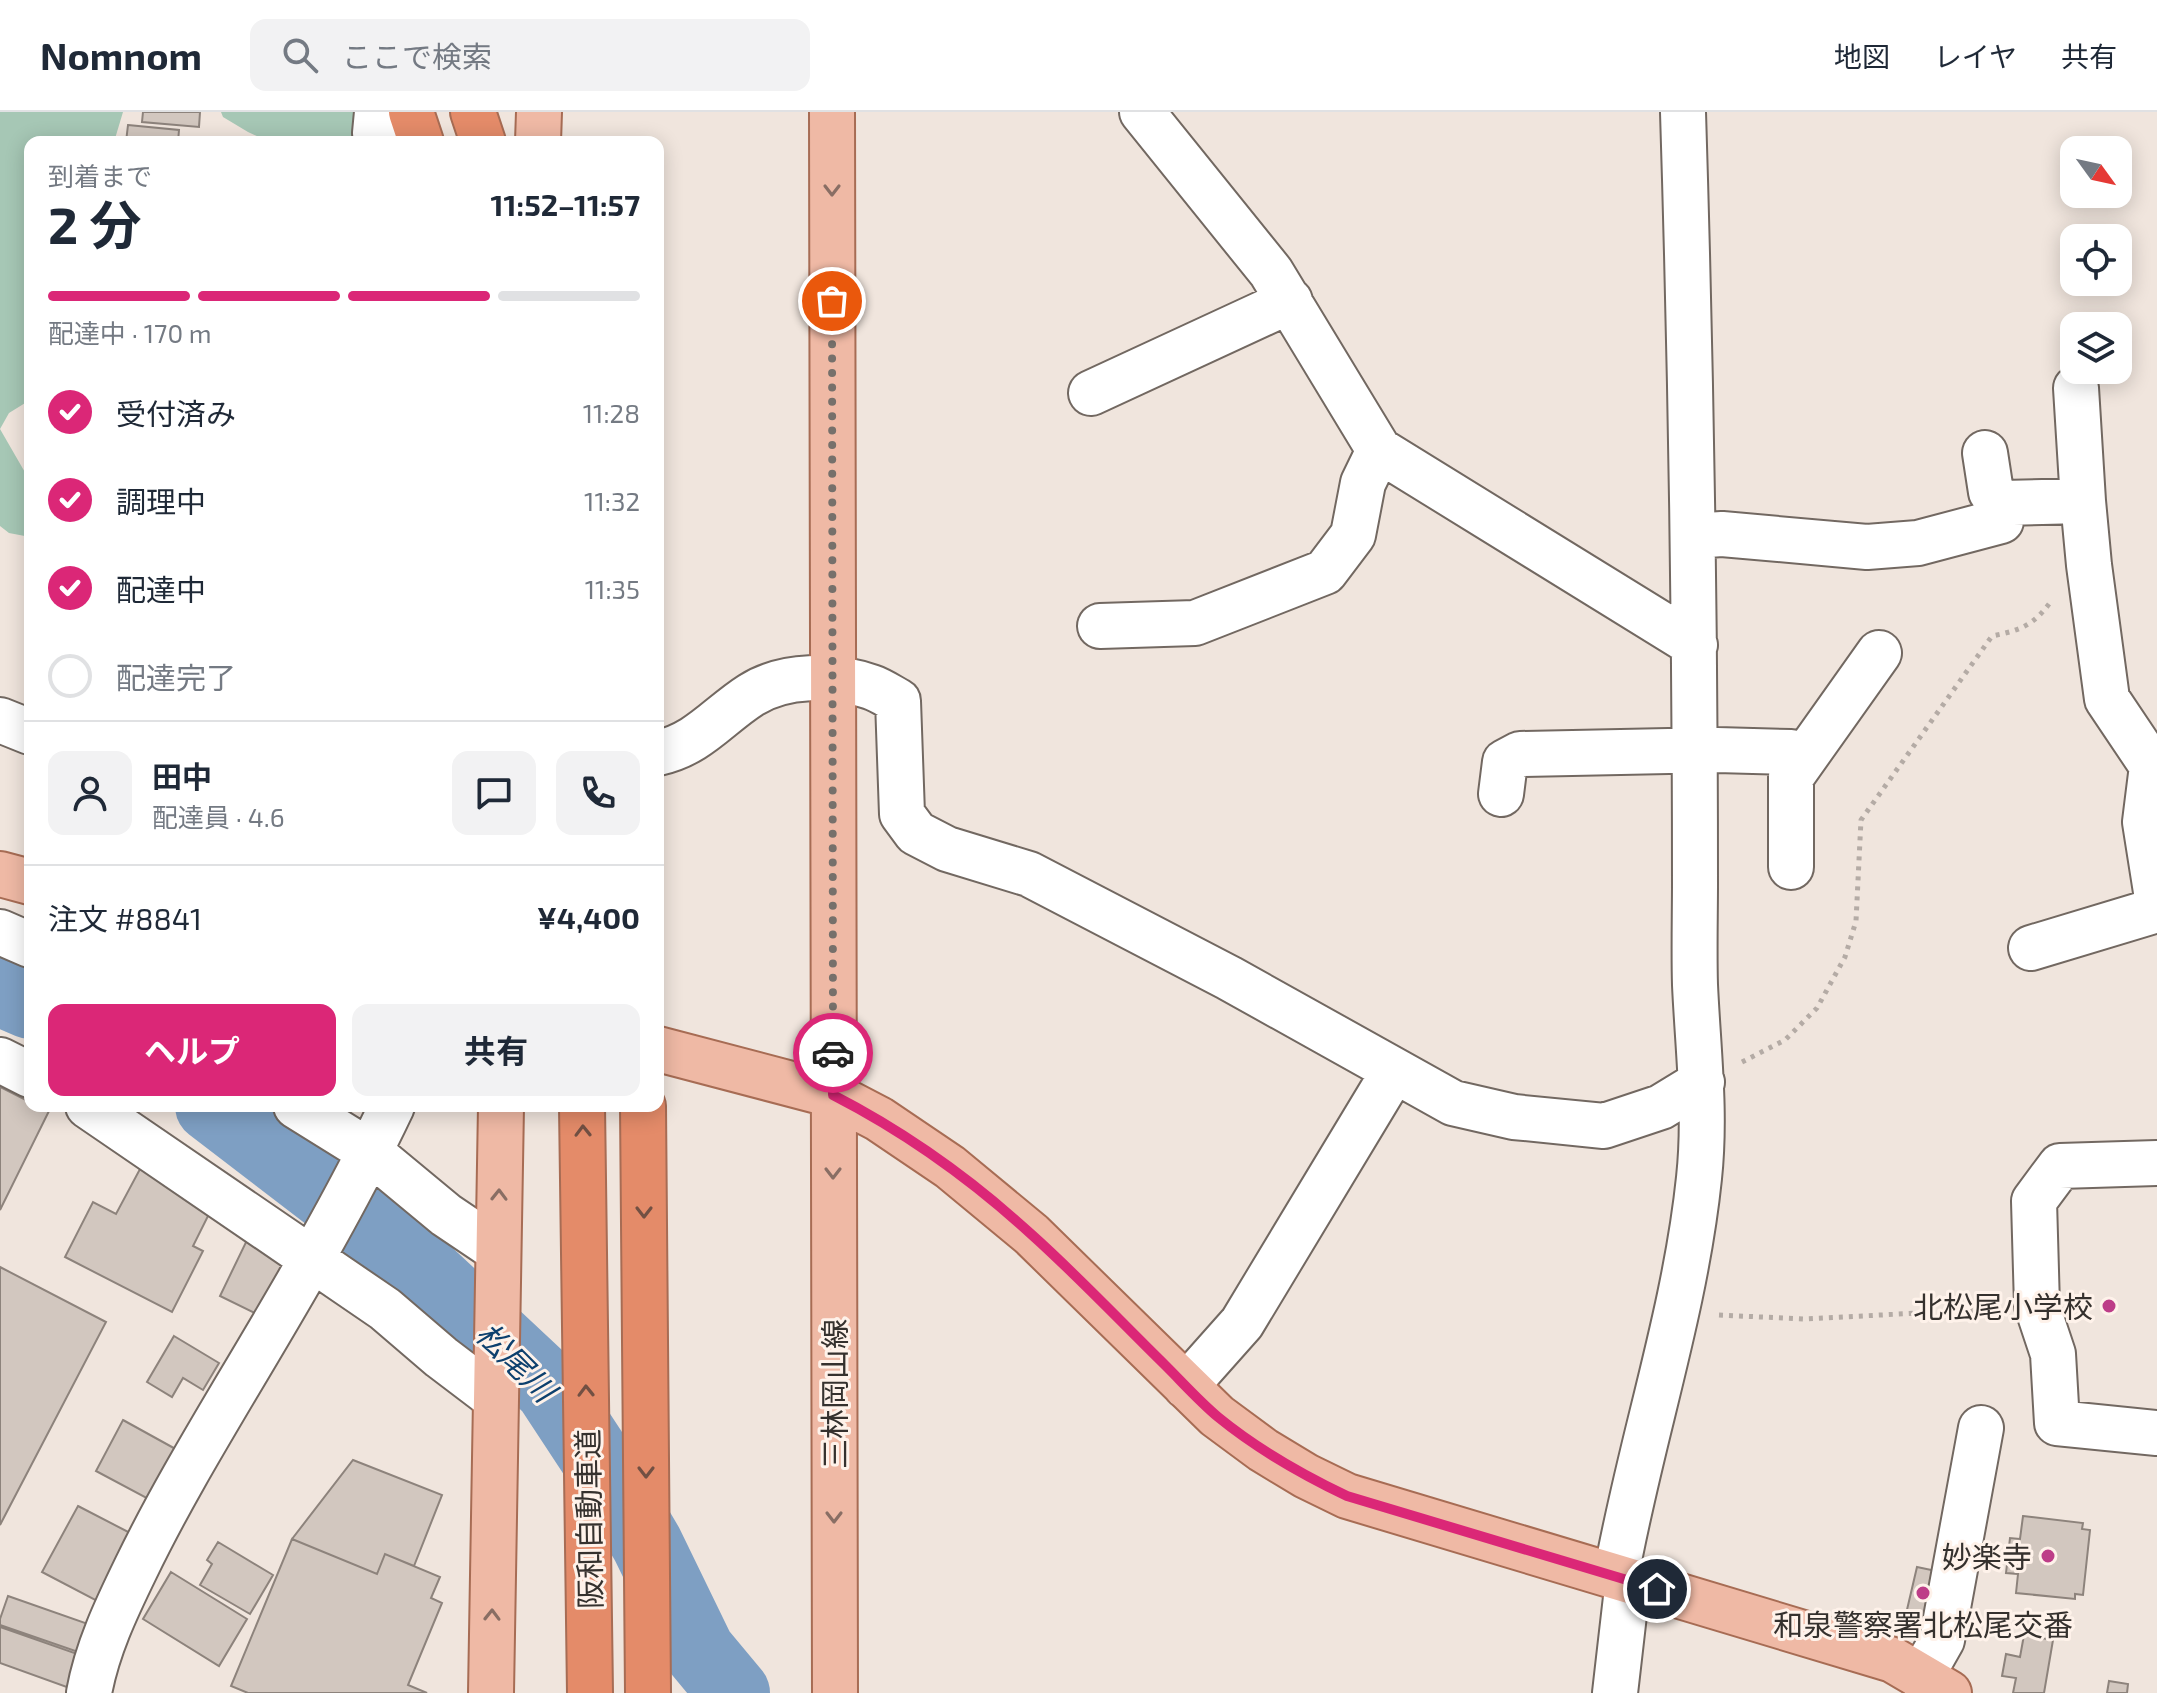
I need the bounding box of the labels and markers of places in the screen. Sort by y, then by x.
pin [798,267,866,335]
place label: 北松尾小学校 [1913,1288,2093,1324]
marker: 北松尾小学校 [2100,1297,2118,1315]
place label: 妙楽寺 [1942,1538,2032,1574]
marker: 妙楽寺 [2039,1547,2057,1565]
pin [1623,1555,1691,1623]
marker: 和泉警察署北松尾交番 [1914,1584,1932,1602]
place label: 和泉警察署北松尾交番 [1773,1606,2073,1642]

